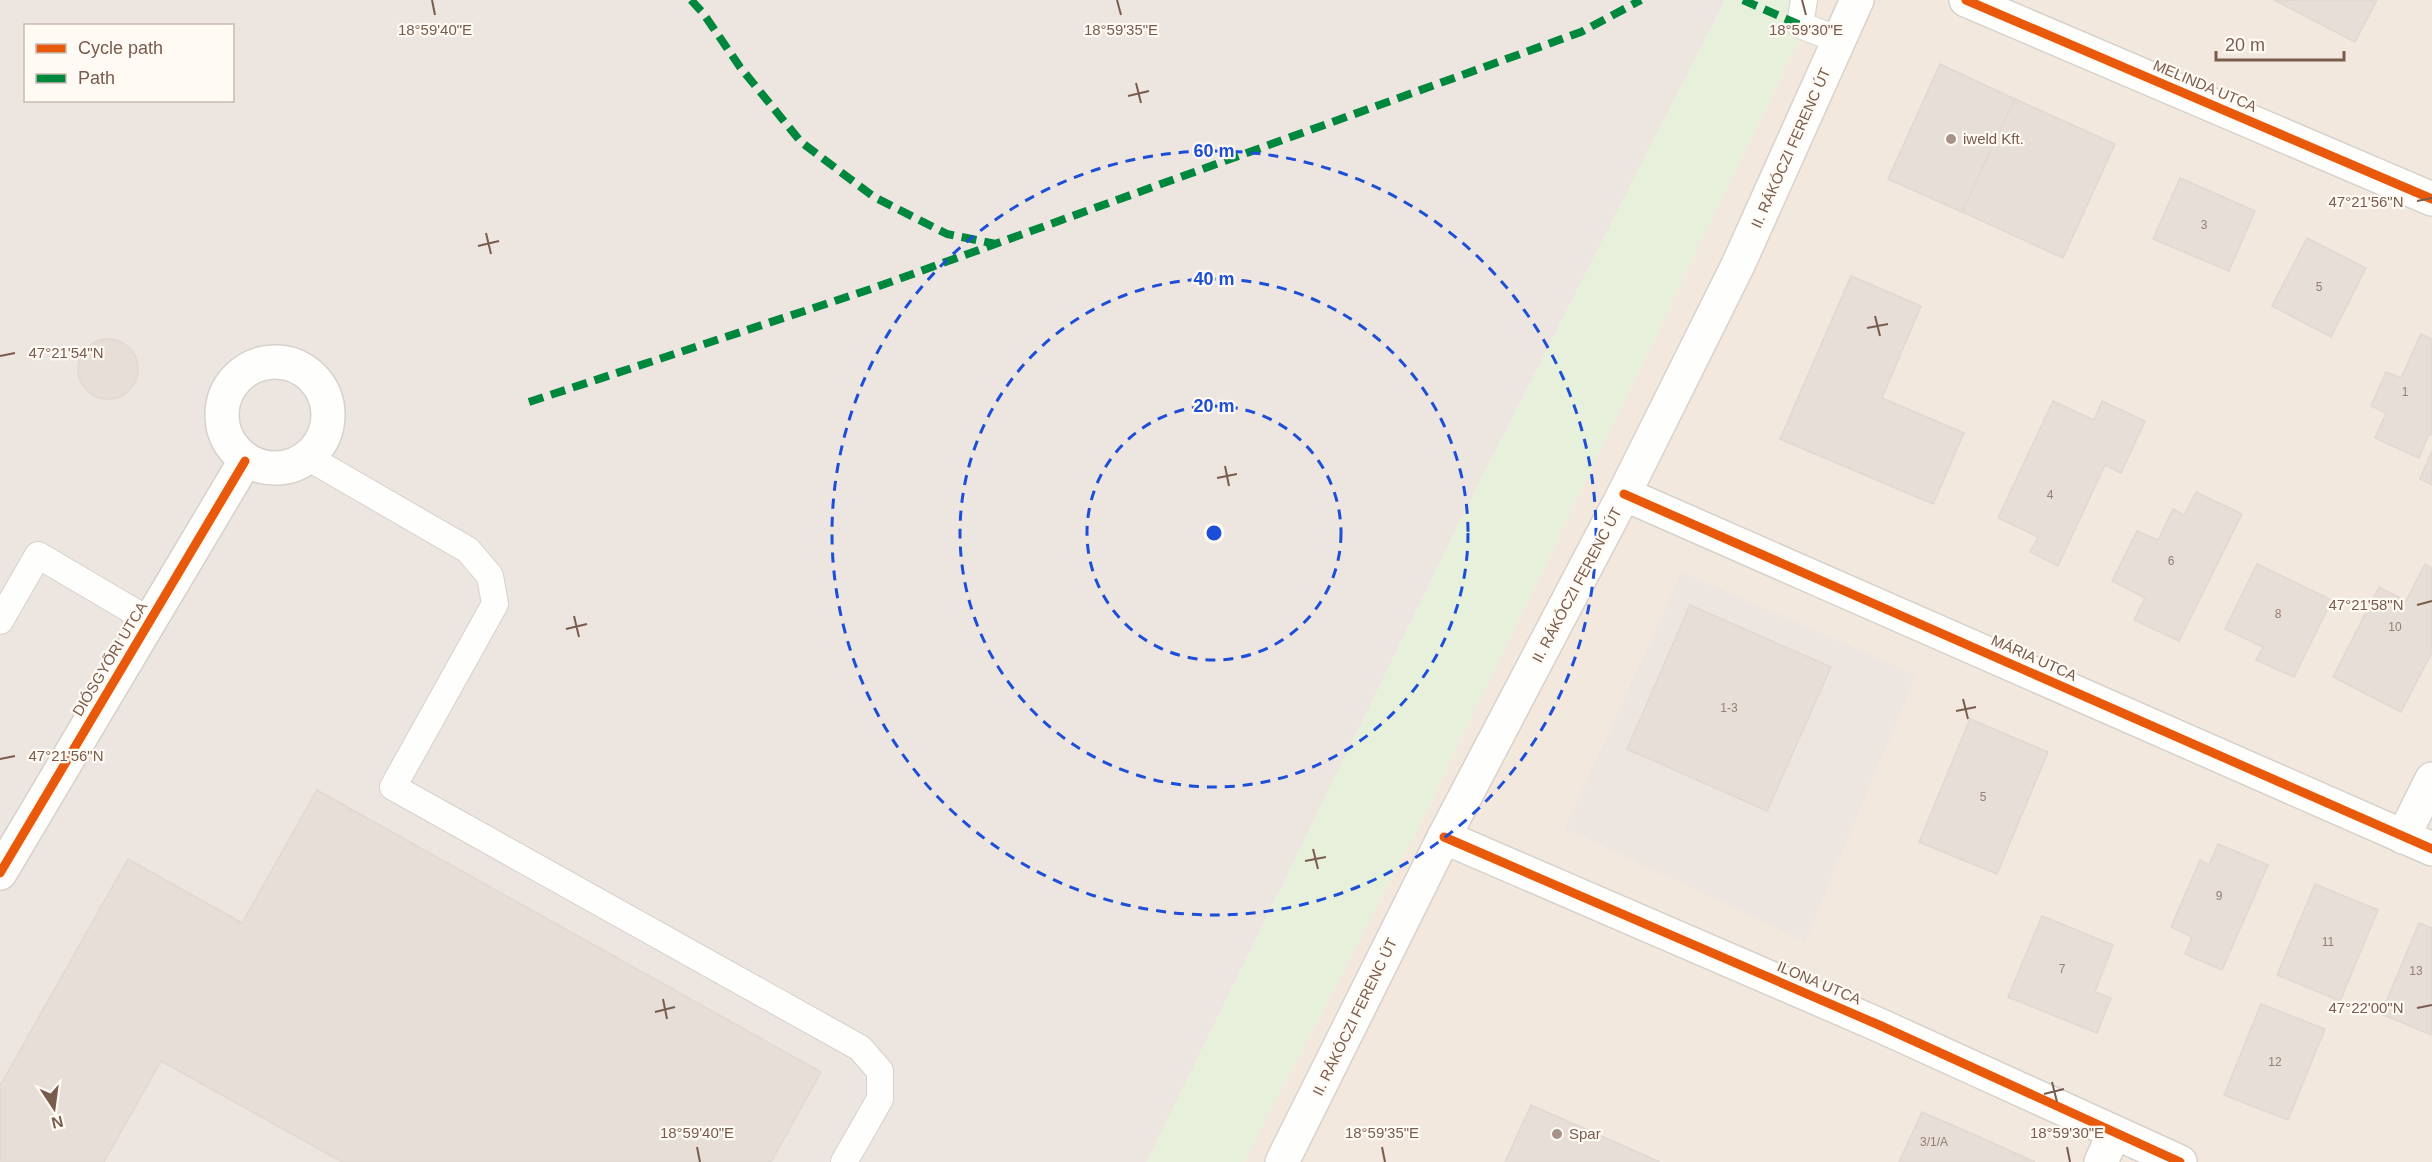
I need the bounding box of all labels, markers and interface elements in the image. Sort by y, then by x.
text: 18°59'40"E [398,21,472,38]
text: 18°59'35"E [1084,21,1158,38]
text: 18°59'30"E [1769,21,1843,38]
legend [24,24,234,102]
scale bar [2216,24,2344,62]
text: 20 m [2225,35,2265,55]
text: Cycle path [78,38,163,58]
street label: MELINDA UTCA [2151,56,2260,115]
street label: II. RÁKÓCZI FERENC ÚT [1748,65,1834,230]
text: Path [78,68,115,88]
place label: iweld Kft. [1963,130,2024,147]
marker: iweld Kft. [1944,132,1958,146]
text: 60 m [1193,141,1235,161]
text: 47°21'56"N [2328,193,2404,210]
house number: 3 [2201,218,2208,232]
text: 40 m [1193,269,1235,289]
house number: 5 [2316,280,2323,294]
text: 47°21'54"N [28,344,104,361]
house number: 1 [2402,385,2409,399]
text: 20 m [1193,396,1235,416]
house number: 4 [2047,488,2054,502]
street label: II. RÁKÓCZI FERENC ÚT [1528,504,1625,665]
centre of rings [1204,523,1224,543]
house number: 6 [2168,554,2175,568]
text: 47°21'58"N [2328,596,2404,613]
street label: DIÓSGYŐRI UTCA [69,599,150,719]
house number: 8 [2275,607,2282,621]
house number: 10 [2388,620,2402,634]
street label: MÁRIA UTCA [1989,631,2080,684]
house number: 1-3 [1720,701,1738,715]
text: 47°21'56"N [28,747,104,764]
house number: 5 [1980,790,1987,804]
house number: 9 [2216,889,2223,903]
street label: II. RÁKÓCZI FERENC ÚT [1309,935,1400,1098]
house number: 11 [2322,935,2335,949]
street label: ILONA UTCA [1775,957,1864,1008]
house number: 7 [2059,962,2066,976]
house number: 13 [2409,964,2423,978]
text: 47°22'00"N [2328,999,2404,1016]
house number: 12 [2268,1055,2282,1069]
north arrow [24,1078,84,1138]
text: N [50,1113,65,1132]
text: 18°59'40"E [660,1124,734,1141]
text: 18°59'35"E [1345,1124,1419,1141]
text: 18°59'30"E [2030,1124,2104,1141]
place label: Spar [1569,1125,1601,1142]
marker: Spar [1550,1127,1564,1141]
house number: 3/1/A [1920,1135,1948,1149]

